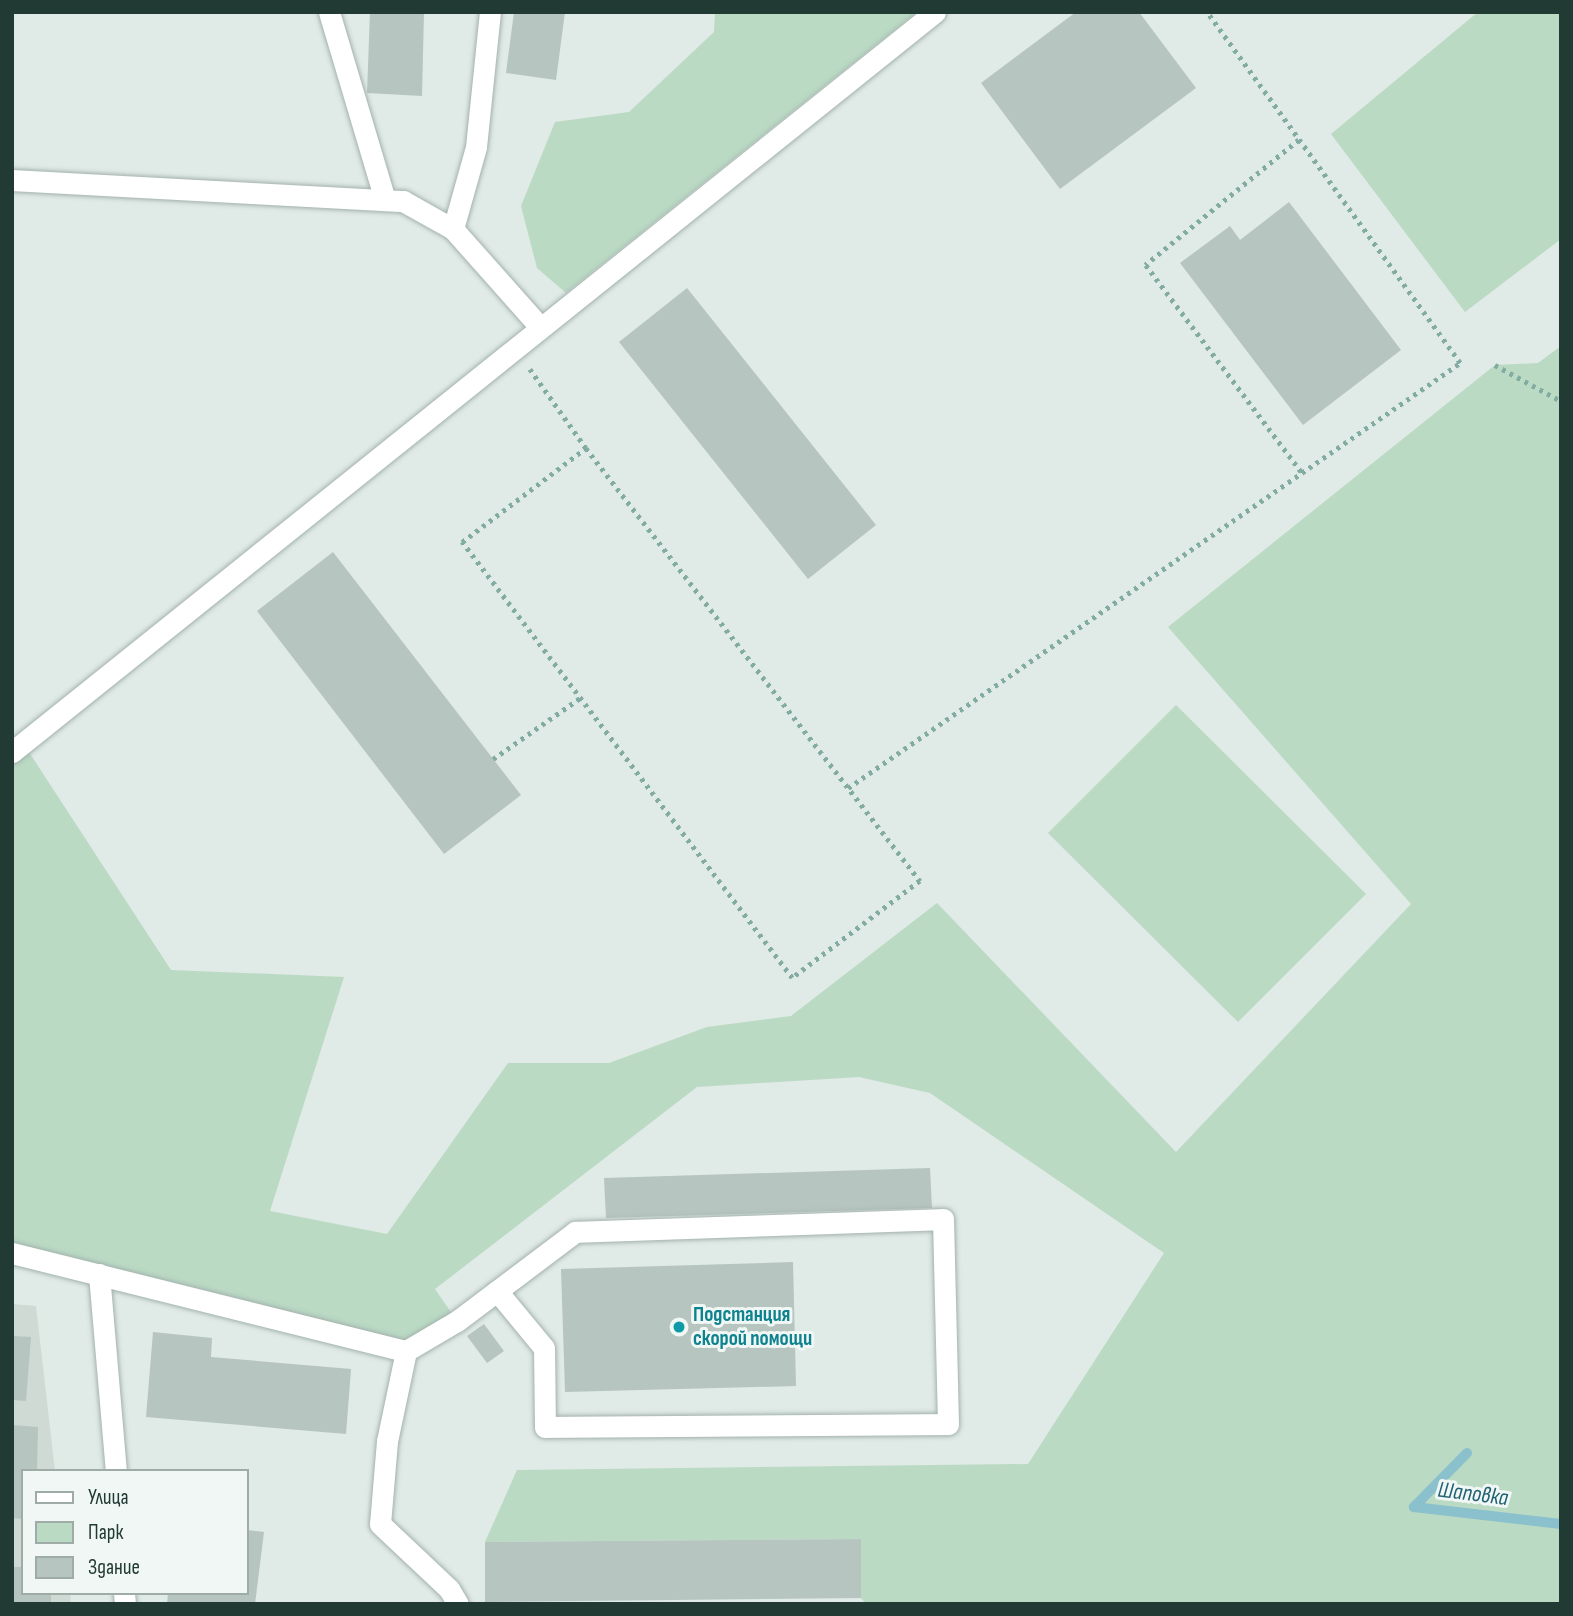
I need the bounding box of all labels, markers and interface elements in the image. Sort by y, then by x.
place label: Подстанция скорой помощи [693,1302,812,1352]
marker: Подстанция скорой помощи [671,1319,687,1335]
legend [21,1469,248,1595]
water label: Шаповка [1436,1476,1510,1512]
text: Улица [88,1485,129,1510]
text: Парк [88,1520,123,1545]
text: Здание [88,1555,140,1580]

